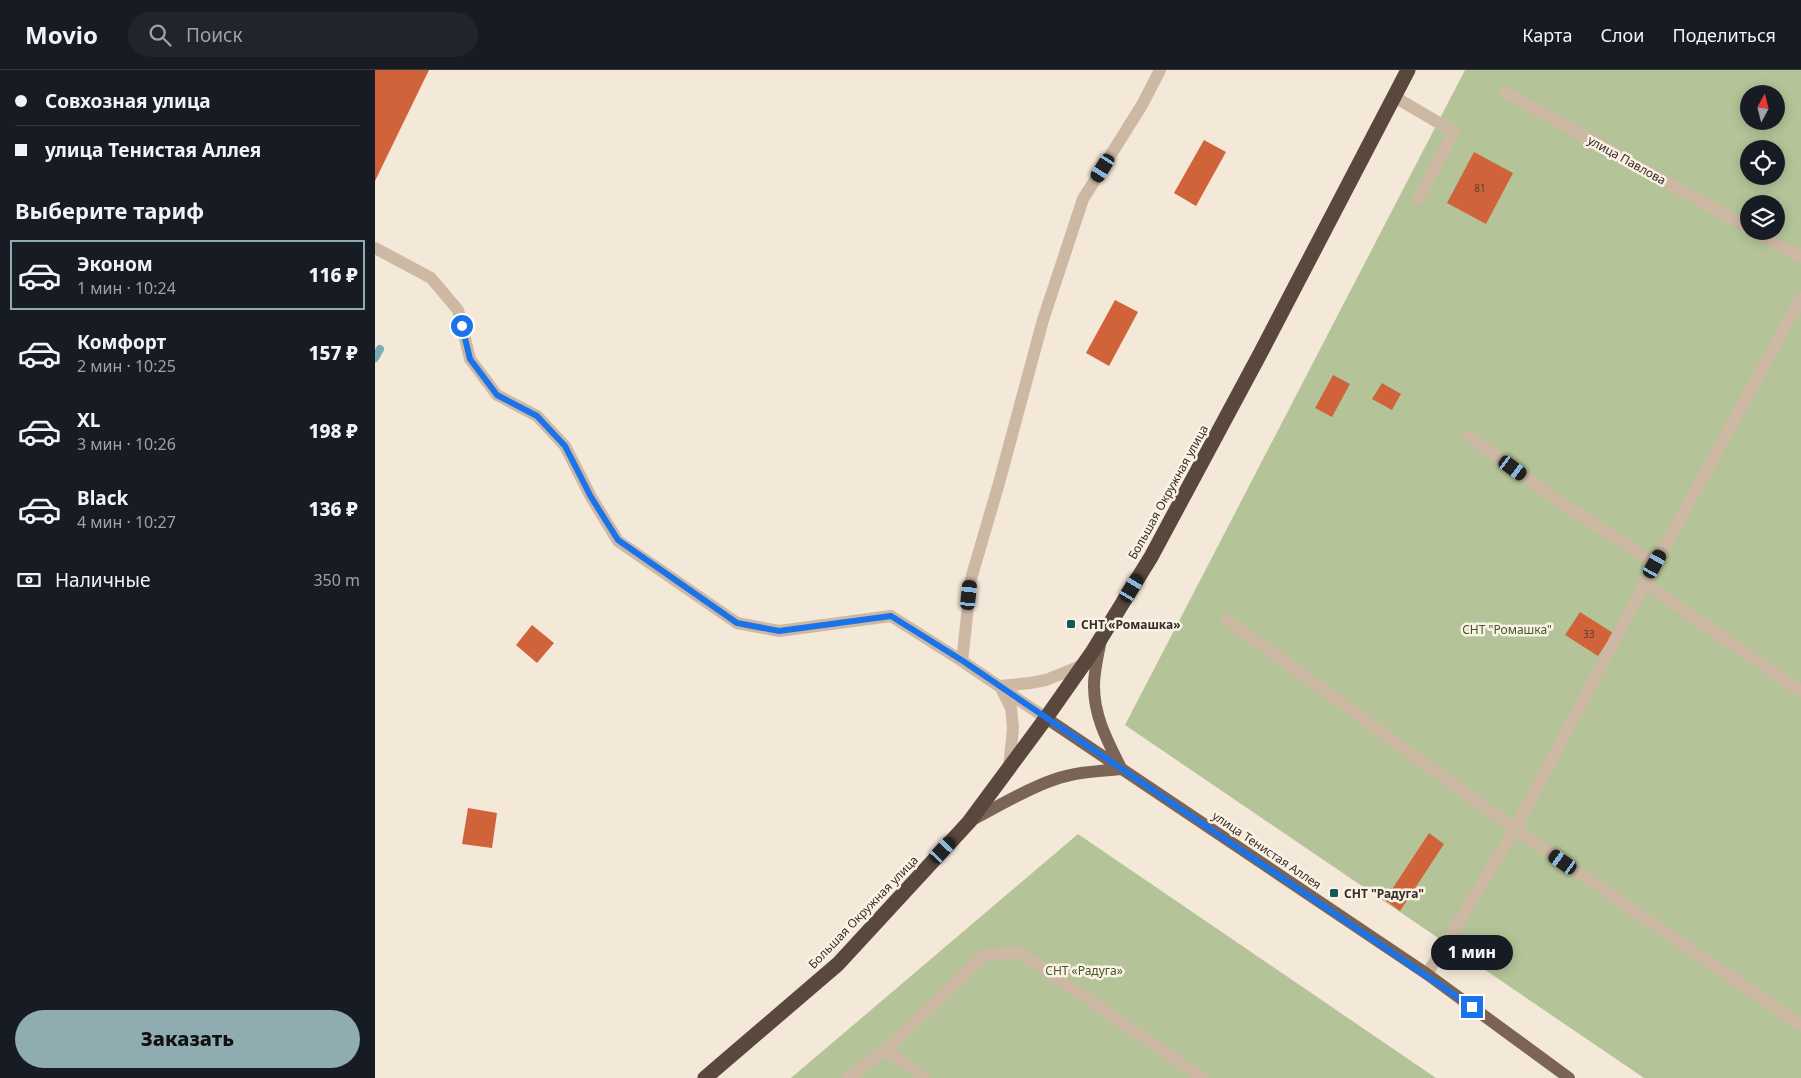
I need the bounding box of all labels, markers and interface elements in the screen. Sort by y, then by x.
search box [128,12,478,57]
text: Movio [25,18,98,51]
icon: search [146,21,174,49]
text: Поиск [186,22,243,48]
text: Карта [1522,23,1572,47]
text: Слои [1600,23,1644,47]
text: Поделиться [1672,23,1776,47]
north arrow [1740,85,1785,130]
map controls [1740,85,1785,240]
text: Совхозная улица [45,88,211,114]
street label: улица Павлова [1585,131,1669,189]
text: улица Тенистая Аллея [45,137,261,163]
button: locate [1740,140,1785,185]
car [1088,151,1117,185]
house number: 81 [1474,181,1486,195]
text: Выберите тариф [15,195,204,225]
button: layers [1740,195,1785,240]
text: Эконом [77,251,153,277]
icon: car [17,253,62,298]
text: 116 ₽ [308,262,358,288]
text: 1 мин · 10:24 [77,277,176,299]
route start [451,315,473,337]
text: Комфорт [77,329,166,355]
icon: car [17,331,62,376]
text: 157 ₽ [308,340,358,366]
text: 2 мин · 10:25 [77,355,176,377]
text: XL [77,407,100,433]
icon: car [17,409,62,454]
text: 198 ₽ [308,418,358,444]
street label: Большая Окружная улица [1124,422,1212,562]
text: 3 мин · 10:26 [77,433,176,455]
car [1496,453,1529,483]
text: Black [77,485,128,511]
icon: car [17,487,62,532]
text: 136 ₽ [308,496,358,522]
text: 4 мин · 10:27 [77,511,176,533]
car [1641,547,1668,581]
icon: cash [15,566,43,594]
text: Наличные [55,567,150,593]
text: 350 m [313,569,360,591]
car [1117,571,1146,605]
car [959,579,978,611]
place label: СНТ «Ромашка» [1081,616,1181,633]
marker: СНТ «Ромашка» [1065,618,1077,630]
park label: СНТ "Ромашка" [1462,621,1552,638]
house number: 33 [1583,627,1595,641]
street label: улица Тенистая Аллея [1209,807,1325,893]
car [927,834,958,866]
car [1546,847,1579,877]
street label: Большая Окружная улица [804,852,922,972]
place label: СНТ "Радуга" [1344,885,1424,902]
marker: СНТ "Радуга" [1328,887,1340,899]
callout: 1 мин [1431,934,1513,970]
text: 1 мин [1448,941,1496,963]
park label: СНТ «Радуга» [1045,962,1123,979]
route end [1461,996,1483,1018]
button: Заказать [15,1010,360,1068]

